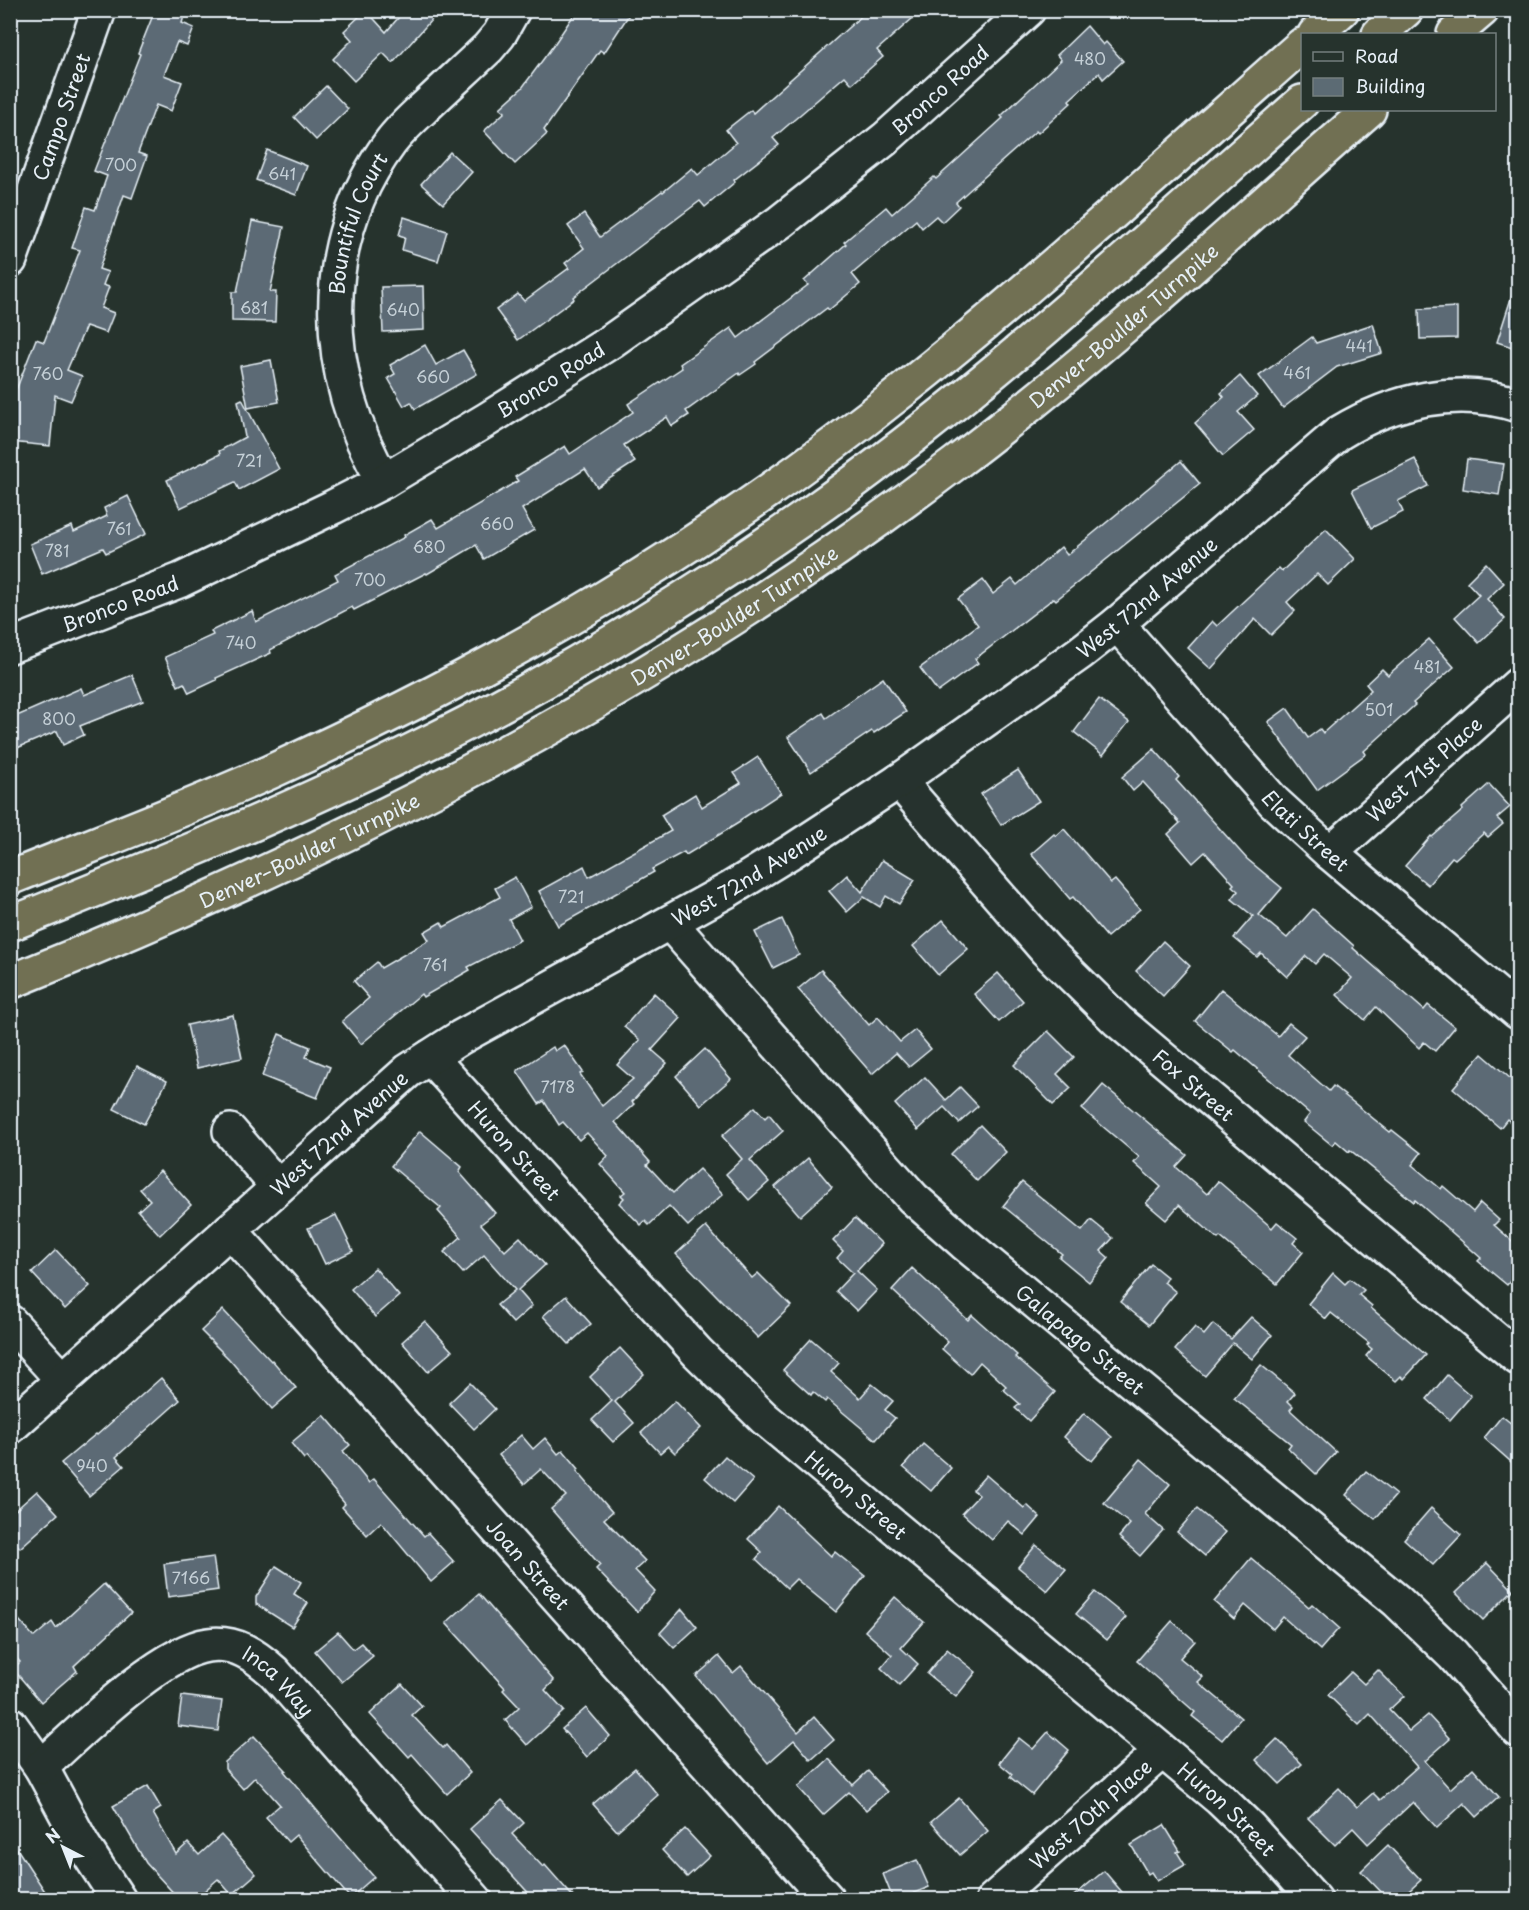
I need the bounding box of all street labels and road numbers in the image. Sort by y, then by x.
street label: Bronco Road [884,37,995,142]
street label: Campo Street [24,49,98,185]
street label: Bountiful Court [321,146,395,296]
street label: Denver–Boulder Turnpike [1022,236,1225,415]
street label: Bronco Road [490,334,611,425]
street label: West 72nd Avenue [1070,529,1224,666]
street label: Denver–Boulder Turnpike [625,538,844,693]
street label: Bronco Road [57,567,183,640]
street label: West 71st Place [1359,709,1489,829]
street label: Elati Street [1255,783,1356,878]
street label: Denver–Boulder Turnpike [194,785,425,916]
street label: West 72nd Avenue [666,817,832,933]
street label: Fox Street [1146,1041,1241,1128]
street label: West 72nd Avenue [263,1063,414,1203]
street label: Huron Street [461,1094,568,1207]
street label: Galapago Street [1009,1277,1152,1402]
street label: Huron Street [798,1443,914,1547]
street label: Joan Street [479,1512,577,1616]
street label: Inca Way [237,1637,322,1723]
street label: West 70th Place [1023,1752,1158,1876]
street label: Huron Street [1171,1755,1283,1862]

